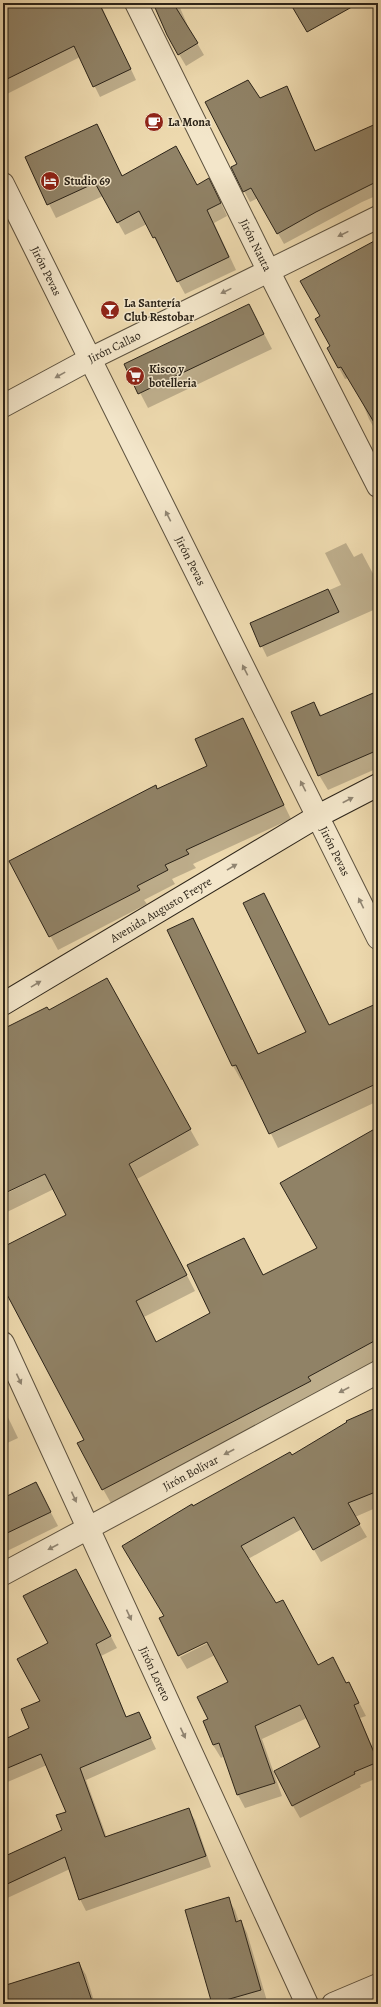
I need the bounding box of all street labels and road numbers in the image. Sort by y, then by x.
street label: Jirón Nauta [236,216,276,274]
street label: Jirón Pevas [27,243,65,299]
street label: Jirón Callao [85,327,143,367]
street label: Jirón Pevas [171,533,210,589]
street label: Jirón Pevas [316,824,354,879]
street label: Avenida Augusto Freyre [106,873,215,947]
street label: Jirón Bolívar [160,1451,222,1495]
street label: Jirón Loreto [136,1644,175,1704]

